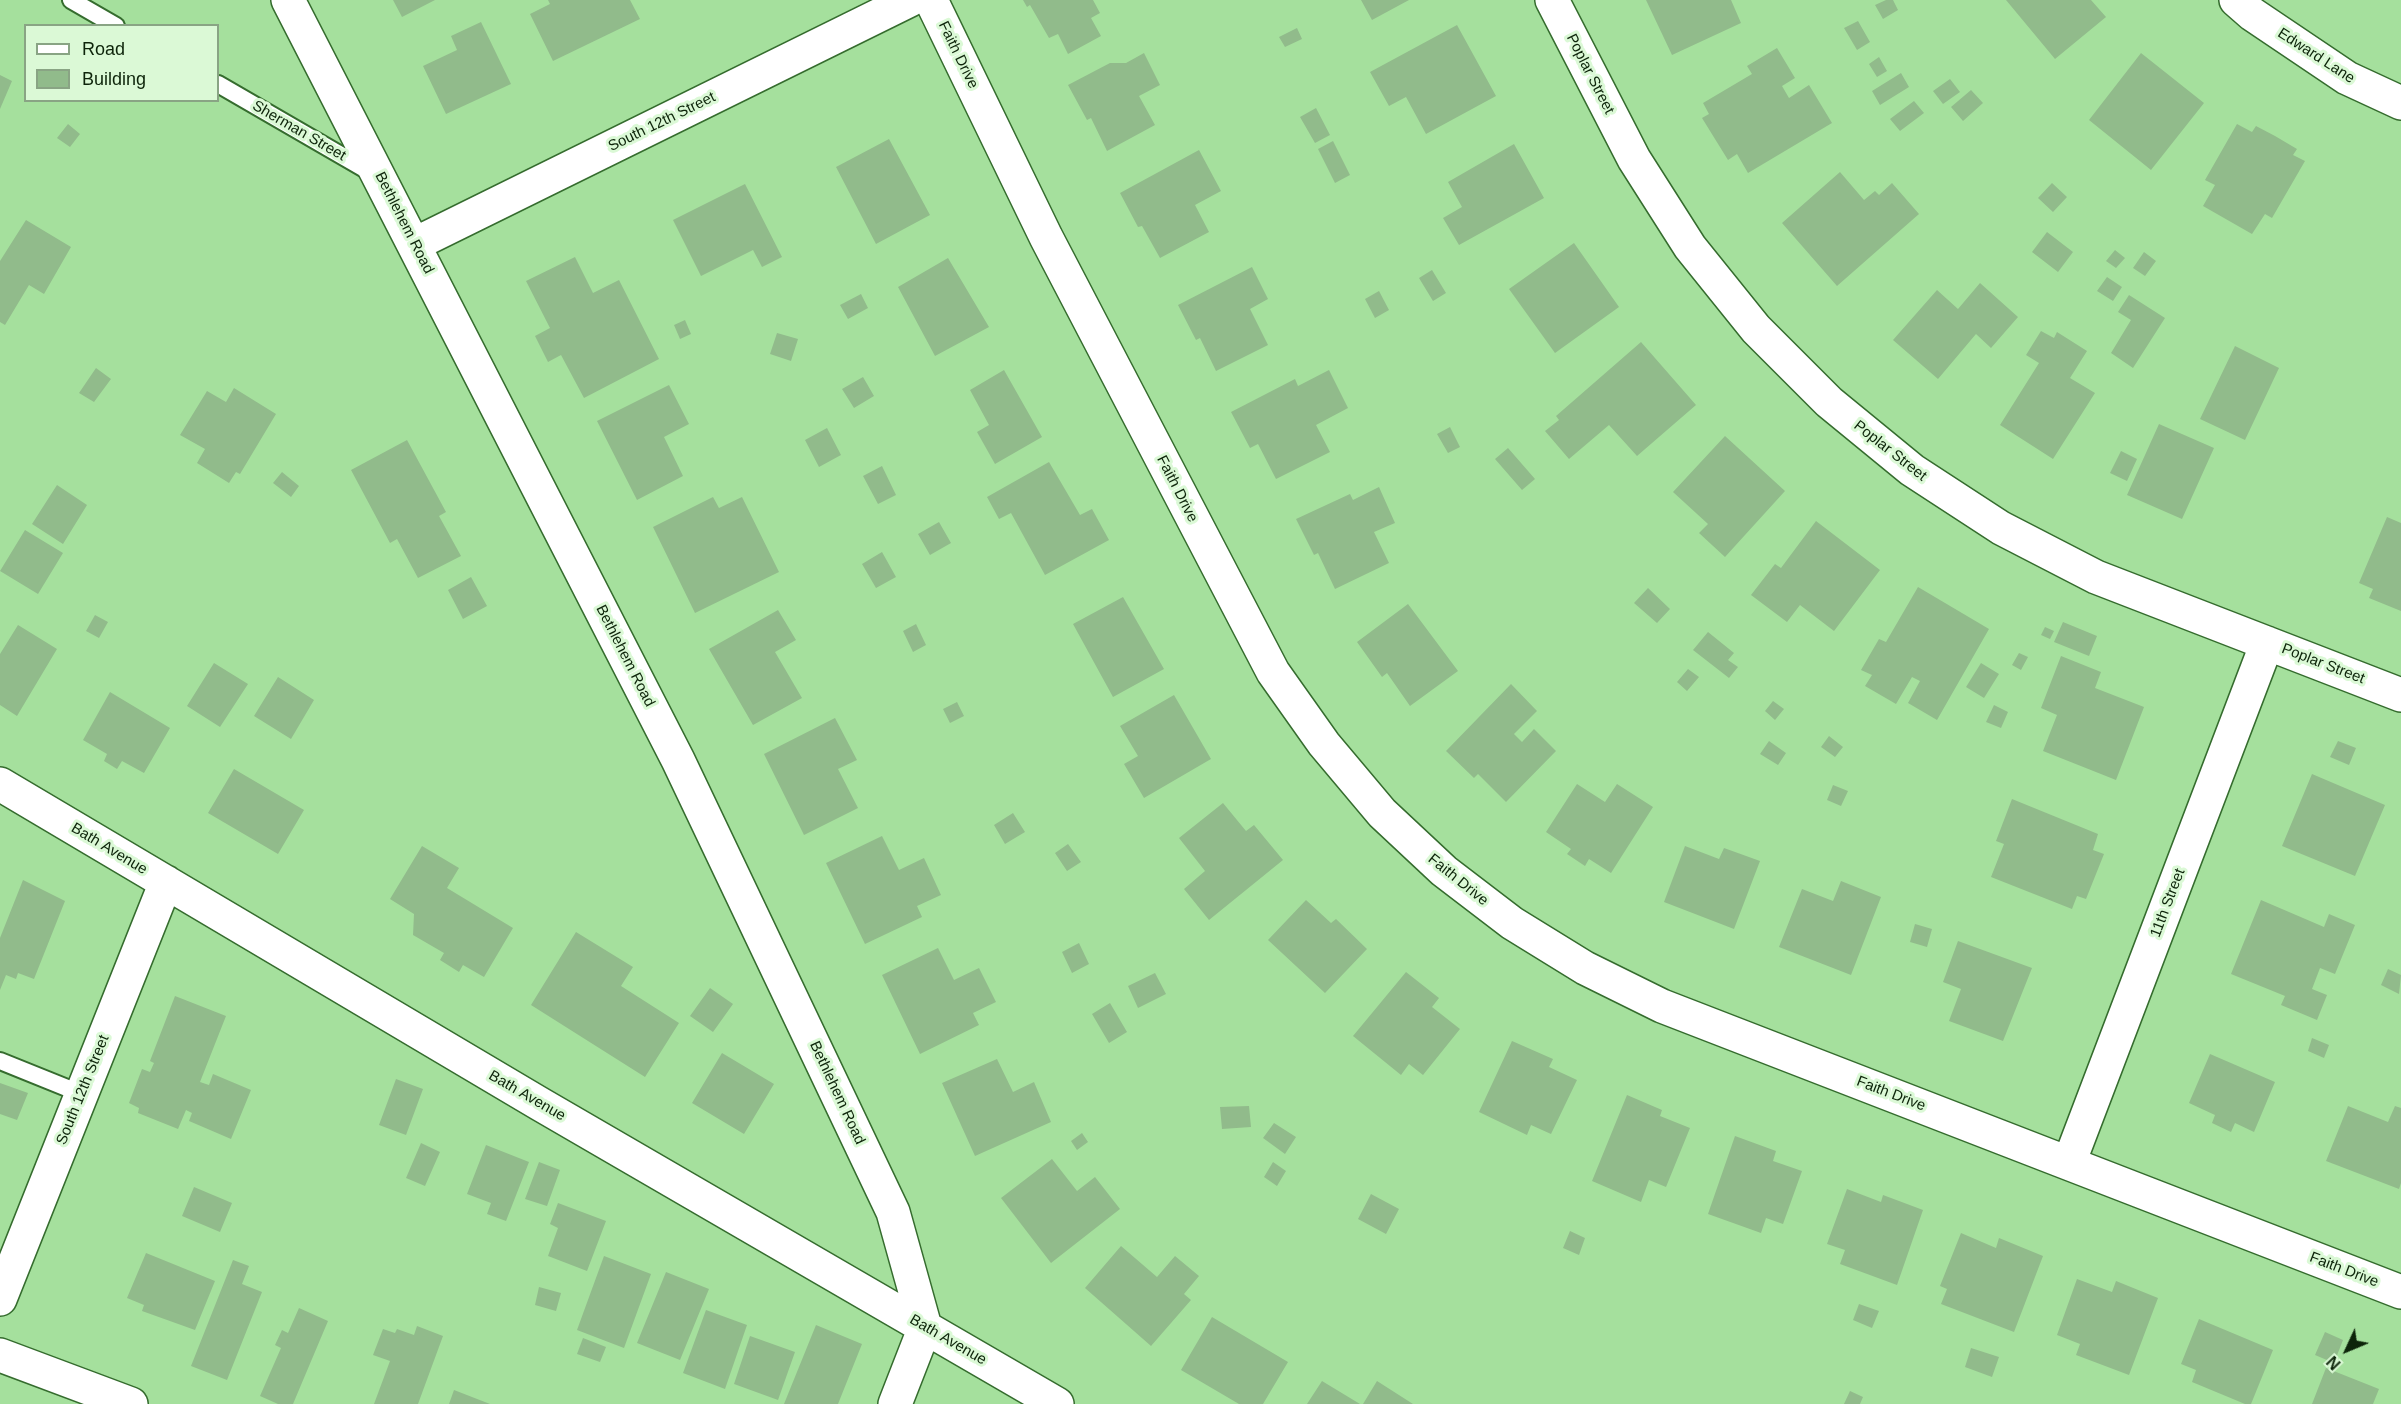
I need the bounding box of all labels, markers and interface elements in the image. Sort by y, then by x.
street label: Faith Drive [934,18,982,92]
legend [24,24,219,102]
street label: Edward Lane [2274,24,2358,88]
street label: Poplar Street [1562,31,1618,117]
text: Road [82,39,125,59]
text: Building [82,69,146,89]
street label: South 12th Street [606,88,718,156]
street label: Sherman Street [249,97,349,165]
street label: Bethlehem Road [371,169,437,277]
street label: Poplar Street [1850,417,1930,485]
street label: Faith Drive [1153,453,1201,525]
street label: Bethlehem Road [592,602,658,710]
street label: Poplar Street [2279,640,2367,688]
street label: Bath Avenue [68,819,150,879]
street label: Faith Drive [1424,850,1492,910]
street label: 11th Street [2147,866,2189,940]
street label: South 12th Street [53,1033,113,1147]
street label: Bethlehem Road [805,1039,869,1147]
street label: Bath Avenue [485,1067,569,1125]
street label: Faith Drive [1854,1073,1928,1115]
street label: Faith Drive [2307,1249,2381,1291]
street label: Bath Avenue [906,1311,990,1369]
north arrow [2317,1320,2377,1380]
text: N [2324,1353,2344,1373]

